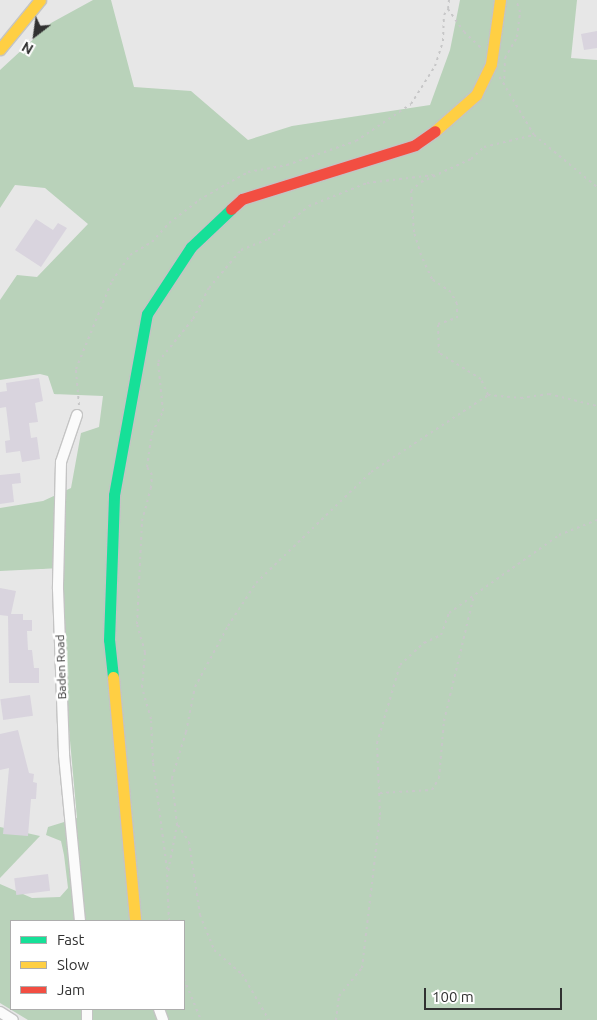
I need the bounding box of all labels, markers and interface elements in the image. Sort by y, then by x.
north arrow [10,10,60,60]
text: N [19,38,36,58]
street label: Baden Road [53,634,69,700]
legend [10,920,185,1010]
text: Fast [57,931,84,948]
text: Slow [57,956,89,973]
scale bar [427,978,564,1010]
text: Jam [57,981,85,998]
text: 100 m [432,988,474,1005]

